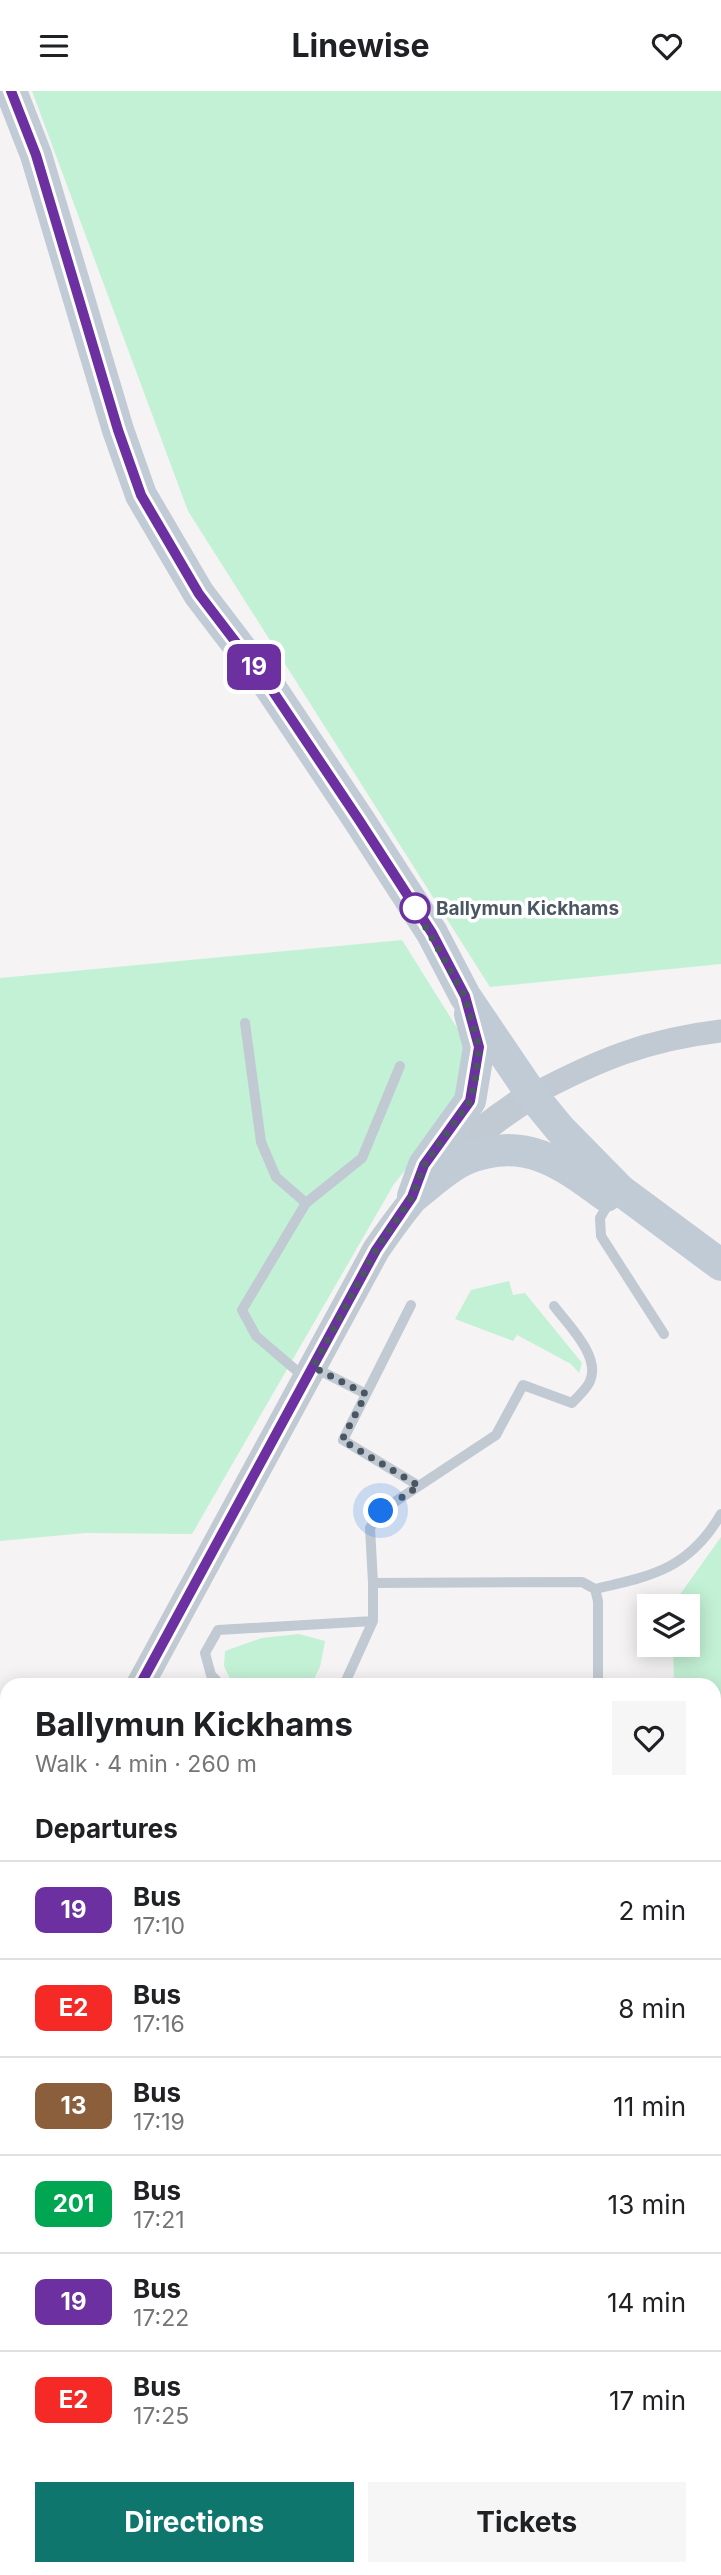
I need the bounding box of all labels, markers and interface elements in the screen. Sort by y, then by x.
text: Linewise [291,26,430,65]
icon: menu [35,27,73,65]
icon: heart [648,27,686,65]
line badge: 19 [222,644,286,690]
text: 19 [241,652,267,681]
marker: Ballymun Kickhams [400,893,430,923]
place label: Ballymun Kickhams [436,897,619,920]
your location [363,1493,398,1528]
map controls [637,1594,700,1657]
button: layers [637,1594,700,1657]
button: heart [612,1701,686,1775]
text: Ballymun Kickhams [35,1704,353,1744]
text: Walk · 4 min · 260 m [35,1750,257,1778]
text: Departures [35,1813,178,1844]
text: Bus [133,1881,181,1912]
text: 19 [61,1895,86,1924]
text: 2 min [618,1895,686,1926]
text: 17:10 [133,1912,185,1940]
text: Bus [133,1979,181,2010]
text: E2 [59,1993,88,2022]
text: 8 min [618,1993,686,2024]
text: 17:16 [133,2010,185,2038]
text: Bus [133,2077,181,2108]
text: 13 [61,2091,86,2120]
text: 11 min [613,2091,686,2122]
text: 17:19 [133,2108,185,2136]
text: Bus [133,2175,181,2206]
text: 201 [53,2189,94,2218]
text: 13 min [608,2189,686,2220]
text: 17:21 [133,2206,185,2234]
text: Bus [133,2273,181,2304]
text: 19 [61,2287,86,2316]
text: 14 min [607,2287,686,2318]
text: 17:22 [133,2304,189,2332]
text: Bus [133,2371,181,2402]
text: E2 [59,2385,88,2414]
text: 17 min [609,2385,686,2416]
text: 17:25 [133,2402,189,2430]
button: Directions [35,2482,354,2562]
button: Tickets [368,2482,686,2562]

